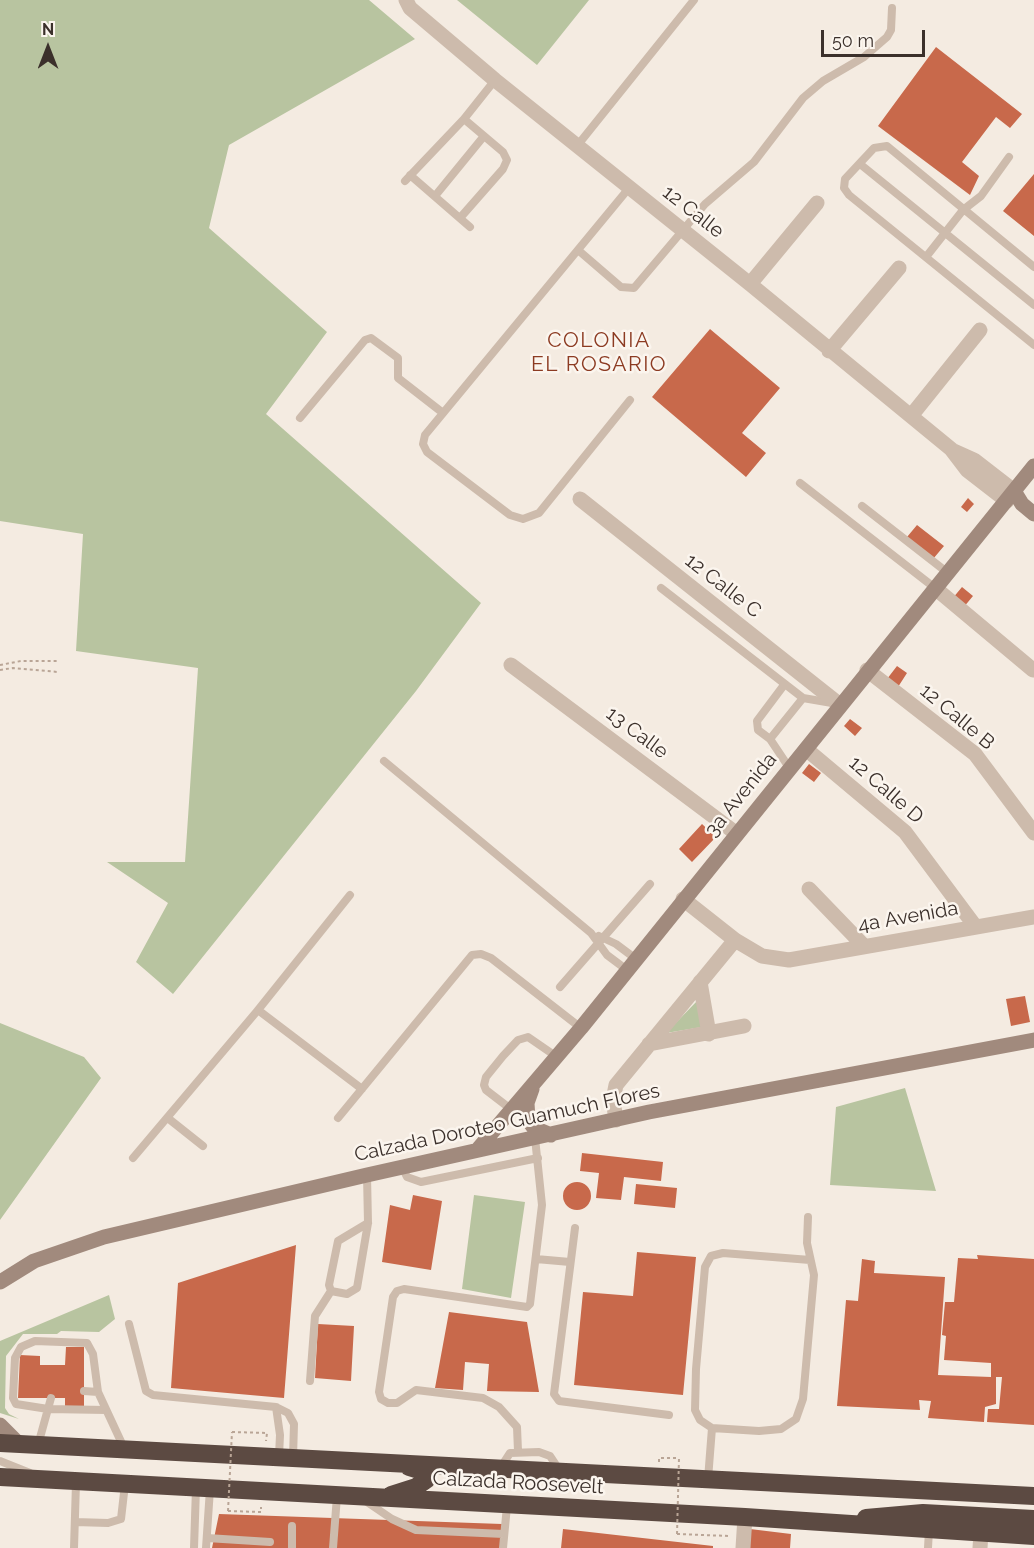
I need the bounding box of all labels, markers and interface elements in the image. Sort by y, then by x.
north arrow [18,18,78,78]
scale bar [824,18,928,56]
text: N [42,20,54,39]
text: 50 m [832,30,874,51]
street label: 12 Calle [658,181,728,243]
district label: COLONIA EL ROSARIO [531,328,667,378]
street label: 12 Calle C [680,549,766,623]
street label: 12 Calle B [915,679,999,755]
street label: 13 Calle [601,702,673,764]
street label: 3a Avenida [700,748,782,842]
street label: 12 Calle D [844,751,928,829]
street label: 4a Avenida [856,896,960,938]
street label: Calzada Doroteo Guamuch Flores [352,1079,662,1167]
street label: Calzada Roosevelt [432,1467,604,1499]

